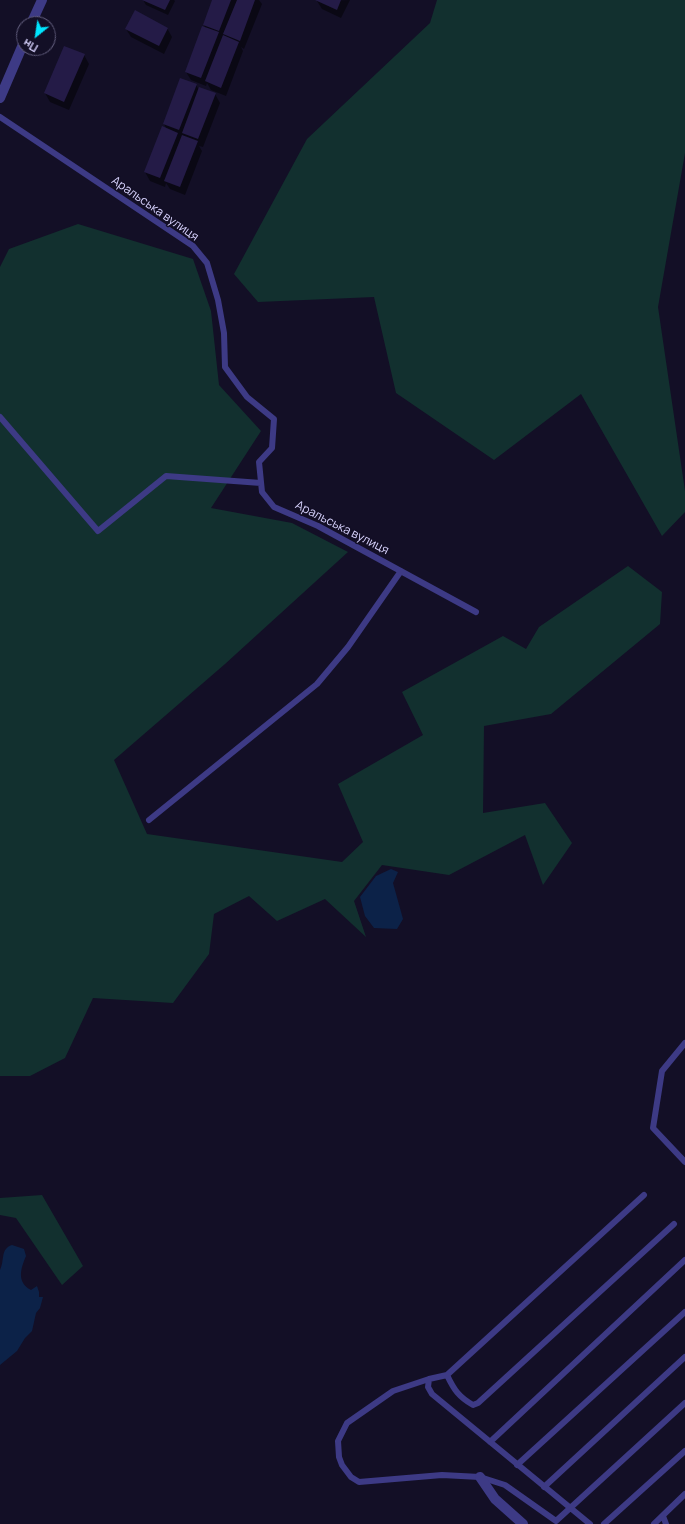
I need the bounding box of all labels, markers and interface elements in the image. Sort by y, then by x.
north arrow [16,16,56,56]
text: Пн [20,36,40,56]
street label: Аральська вулиця [109,174,201,244]
street label: Аральська вулиця [293,498,391,558]

